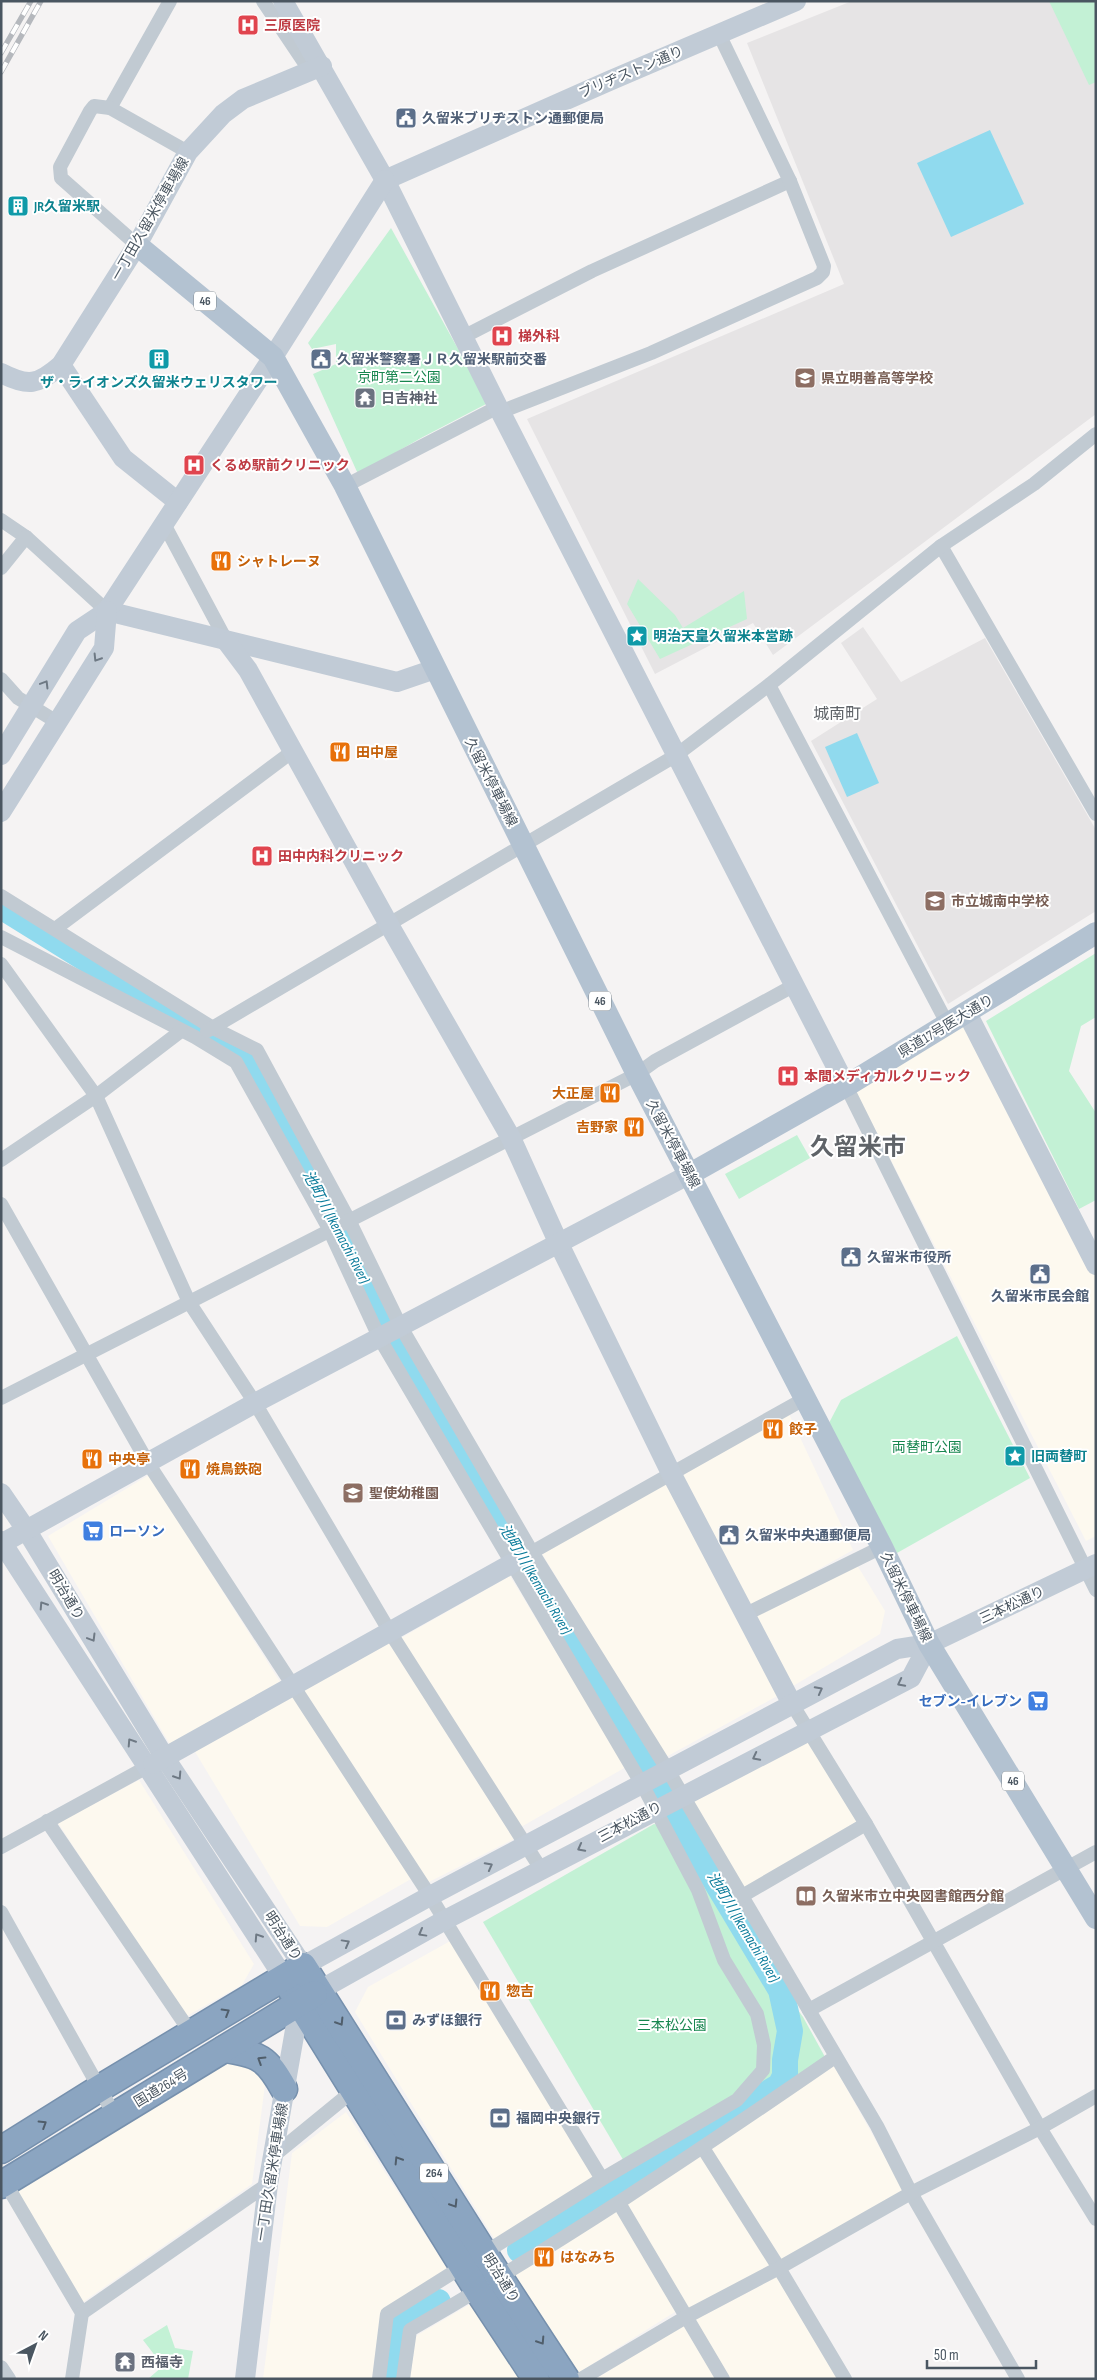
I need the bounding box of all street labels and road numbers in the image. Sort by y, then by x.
street label: ブリヂストン通り [576,42,686,102]
street label: 一丁田久留米停車場線 [108,154,192,284]
road number: 46 [194,292,216,310]
street label: 久留米停車場線 [461,734,521,830]
road number: 46 [589,991,611,1010]
street label: 県道17号医大通り [895,991,997,1061]
street label: 久留米停車場線 [642,1097,704,1191]
street label: 久留米停車場線 [877,1549,935,1645]
street label: 明治通り [44,1567,88,1623]
street label: 三本松通り [977,1583,1047,1627]
road number: 46 [1002,1772,1024,1790]
street label: 三本松通り [595,1798,665,1846]
street label: 明治通り [261,1908,305,1964]
street label: 国道264号 [131,2065,191,2111]
street label: 一丁田久留米停車場線 [253,2102,291,2242]
road number: 264 [420,2164,448,2182]
street label: 明治通り [479,2250,523,2306]

